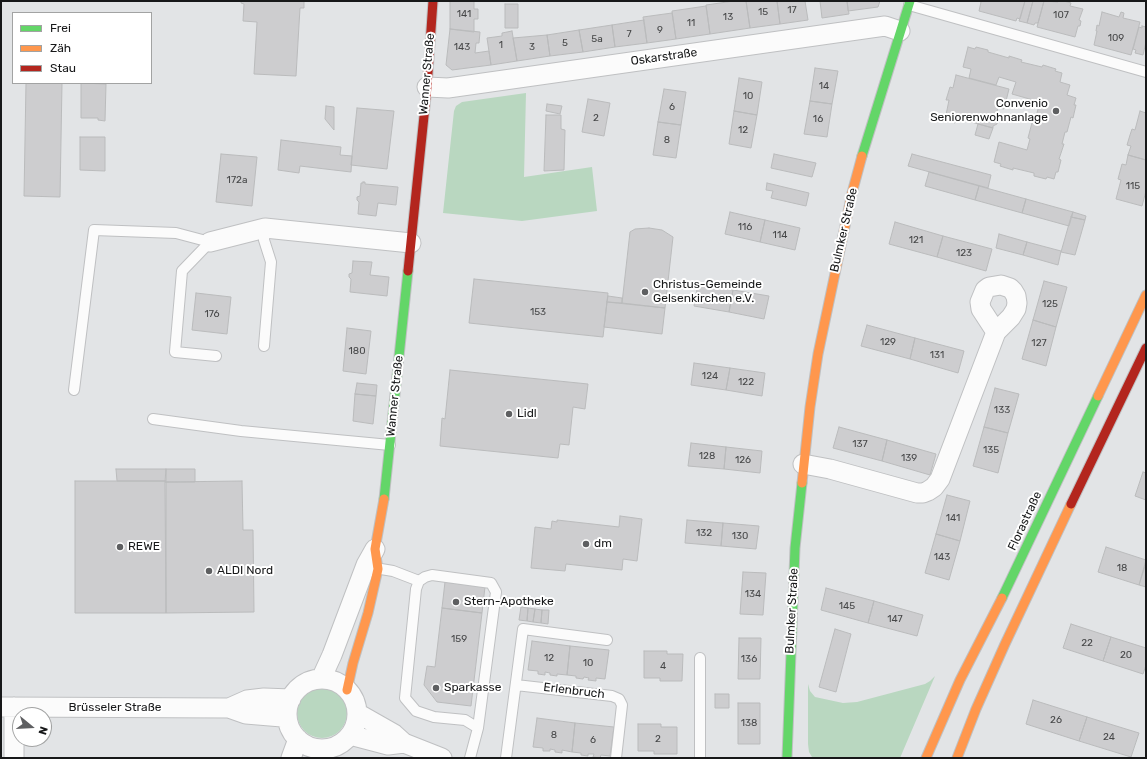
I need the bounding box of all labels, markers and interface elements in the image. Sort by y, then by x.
house number: 17 [787,4,797,16]
house number: 15 [758,6,768,18]
house number: 141 [457,8,471,20]
house number: 107 [1053,9,1069,21]
house number: 13 [723,11,733,23]
legend [12,12,152,84]
house number: 11 [687,17,695,29]
text: Frei [50,21,71,35]
house number: 9 [657,24,663,36]
house number: 7 [626,28,632,40]
house number: 109 [1108,32,1124,44]
street label: Wanner Straße [416,33,438,115]
house number: 5a [591,33,603,45]
house number: 5 [562,37,568,49]
house number: 1 [499,39,503,51]
text: Zäh [50,41,71,55]
house number: 143 [454,41,470,53]
house number: 3 [529,41,535,53]
street label: Oskarstraße [630,45,698,69]
text: Stau [50,61,76,75]
house number: 14 [819,80,829,92]
house number: 10 [743,90,753,102]
place label: Convenio Seniorenwohnanlage [930,97,1048,125]
house number: 6 [669,101,675,113]
marker: Convenio Seniorenwohnanlage [1051,106,1061,116]
house number: 2 [593,112,599,124]
house number: 16 [813,113,823,125]
house number: 12 [738,124,748,136]
house number: 8 [664,134,670,146]
house number: 172a [227,174,247,186]
house number: 115 [1126,180,1140,192]
street label: Bulmker Straße [827,186,861,274]
house number: 116 [738,221,752,233]
house number: 114 [773,229,787,241]
house number: 121 [909,234,923,246]
house number: 123 [956,247,972,259]
place label: Christus-Gemeinde Gelsenkirchen e.V. [653,278,762,306]
marker: Christus-Gemeinde Gelsenkirchen e.V. [640,287,650,297]
house number: 125 [1042,298,1058,310]
house number: 153 [530,306,546,318]
house number: 176 [204,308,220,320]
house number: 129 [880,336,896,348]
house number: 127 [1031,337,1047,349]
house number: 180 [349,345,365,357]
house number: 131 [930,349,944,361]
street label: Wanner Straße [384,355,406,437]
house number: 124 [702,370,718,382]
house number: 122 [738,376,754,388]
house number: 133 [994,404,1010,416]
place label: Lidl [517,407,537,421]
marker: Lidl [504,409,514,419]
house number: 137 [852,438,868,450]
house number: 135 [983,444,999,456]
house number: 128 [699,450,715,462]
house number: 139 [901,452,917,464]
house number: 126 [735,454,751,466]
street label: Florastraße [1005,489,1045,553]
house number: 141 [946,512,960,524]
house number: 132 [696,527,712,539]
house number: 130 [732,530,748,542]
place label: dm [594,537,612,551]
marker: dm [581,539,591,549]
place label: REWE [128,540,160,554]
marker: REWE [115,542,125,552]
house number: 143 [934,551,950,563]
house number: 18 [1117,562,1127,574]
place label: ALDI Nord [217,564,273,578]
marker: ALDI Nord [204,566,214,576]
street label: Bulmker Straße [783,568,801,654]
house number: 134 [745,588,761,600]
place label: Stern-Apotheke [464,595,554,609]
marker: Stern-Apotheke [451,597,461,607]
house number: 145 [839,600,855,612]
house number: 147 [887,613,903,625]
house number: 159 [451,633,467,645]
house number: 22 [1081,637,1093,649]
house number: 20 [1120,649,1132,661]
house number: 12 [544,652,554,664]
house number: 136 [741,653,757,665]
house number: 10 [583,657,593,669]
house number: 4 [660,660,666,672]
street label: Erlenbruch [543,680,605,702]
place label: Sparkasse [444,681,501,695]
marker: Sparkasse [431,683,441,693]
street label: Brüsseler Straße [69,701,161,715]
north arrow [12,707,52,747]
house number: 26 [1050,714,1062,726]
house number: 138 [741,717,757,729]
text: N [36,725,50,736]
house number: 8 [551,729,557,741]
house number: 24 [1103,731,1115,743]
house number: 2 [655,733,661,745]
house number: 6 [590,734,596,746]

